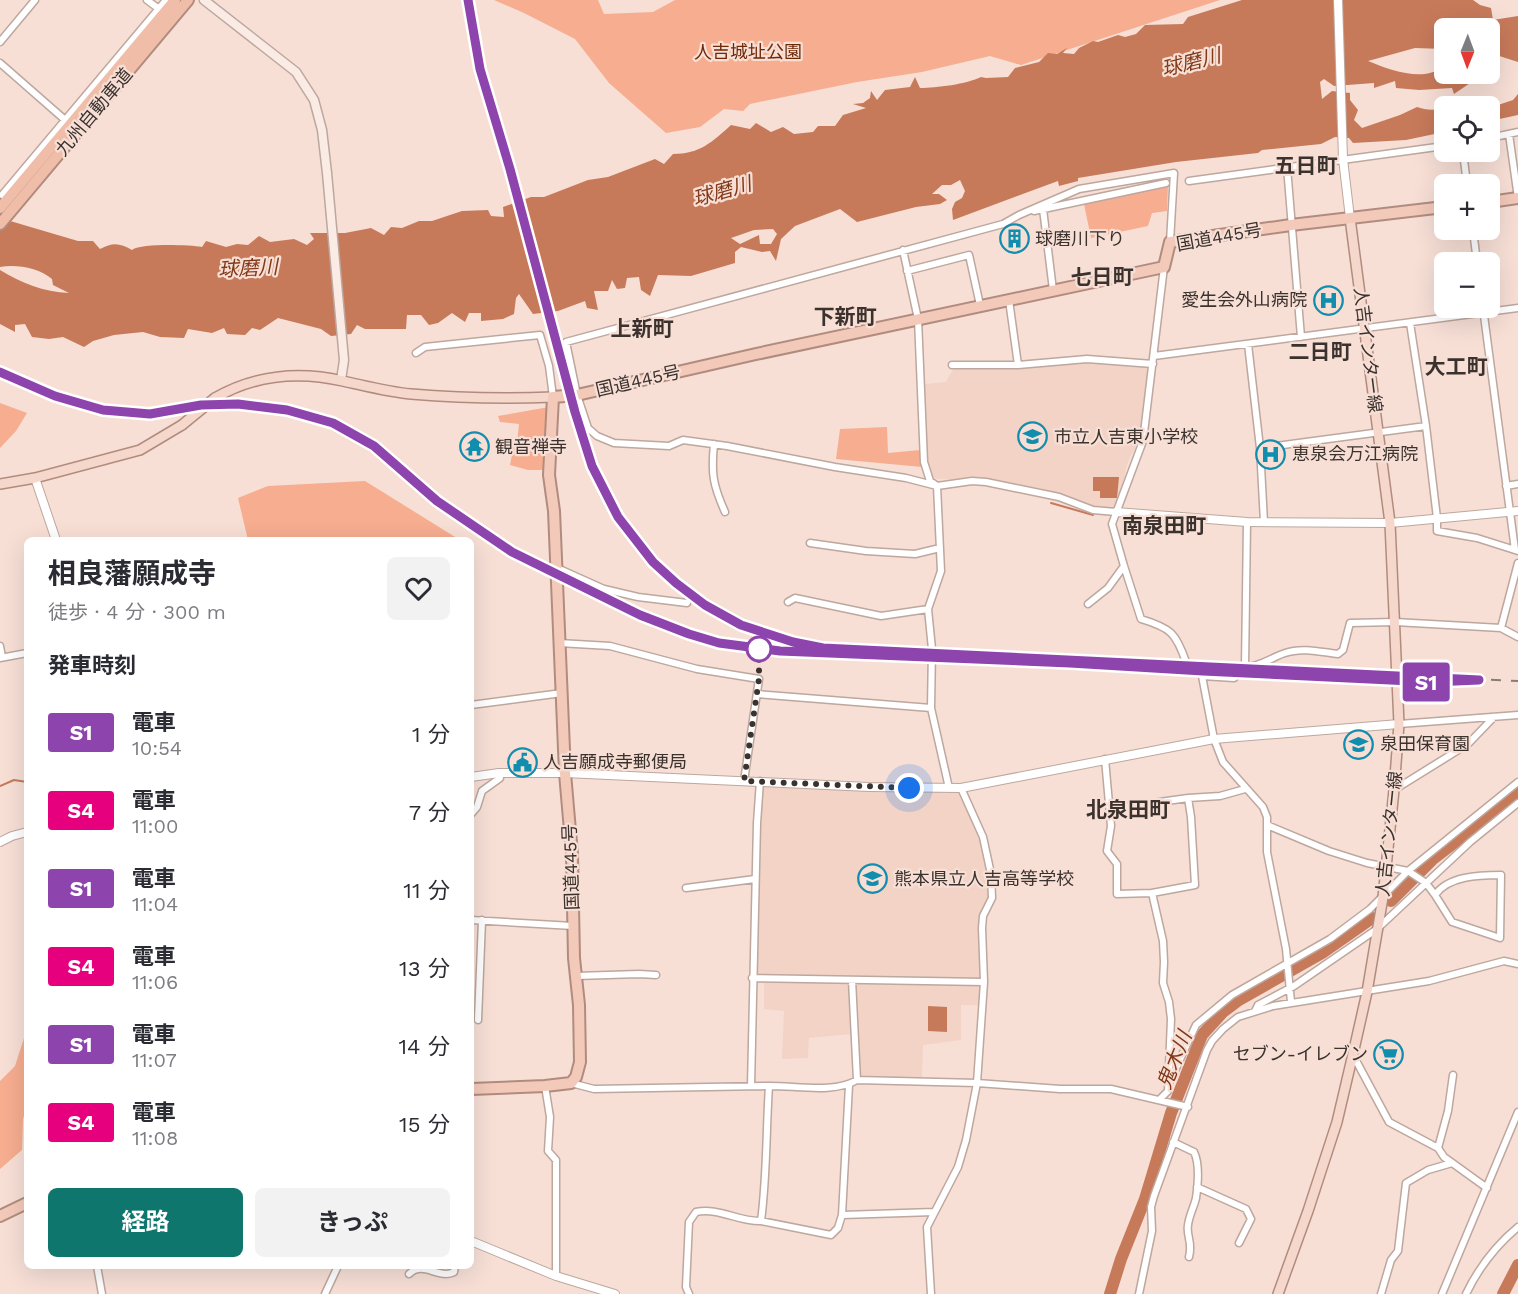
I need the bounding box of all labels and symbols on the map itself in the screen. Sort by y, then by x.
north arrow [1434,18,1500,84]
park label: 人吉城址公園 [694,41,802,62]
water label: 球磨川 [1159,43,1225,81]
street label: 九州自動車道 [51,64,136,160]
district label: 五日町 [1275,153,1338,178]
water label: 球磨川 [690,171,756,211]
street label: 国道445号 [1175,219,1263,254]
building icon: 球磨川下り [998,223,1030,255]
place label: 球磨川下り [1035,228,1125,249]
water label: 球磨川 [217,254,281,282]
district label: 七日町 [1071,264,1134,289]
hospital icon: 愛生会外山病院 [1312,284,1344,316]
street label: 人吉インター線 [1350,286,1387,414]
place label: 愛生会外山病院 [1181,289,1307,310]
district label: 下新町 [814,304,877,329]
district label: 上新町 [611,316,674,341]
district label: 二日町 [1289,339,1352,364]
district label: 大工町 [1425,354,1488,379]
street label: 国道445号 [593,361,682,400]
school or university icon: 市立人吉東小学校 [1017,421,1049,453]
place label: 市立人吉東小学校 [1054,426,1198,447]
temple icon: 観音禅寺 [458,431,490,463]
place label: 観音禅寺 [495,436,567,457]
hospital icon: 恵泉会万江病院 [1255,438,1287,470]
place label: 恵泉会万江病院 [1292,443,1418,464]
district label: 南泉田町 [1122,513,1206,538]
unlabelled marker [746,636,772,662]
line badge: S1 [1399,662,1453,702]
school or university icon: 泉田保育園 [1343,728,1375,760]
place label: 泉田保育園 [1380,733,1470,754]
public building icon: 人吉願成寺郵便局 [506,746,538,778]
place label: 人吉願成寺郵便局 [543,751,687,772]
street label: 人吉インター線 [1371,770,1406,898]
your location [894,773,924,803]
district label: 北泉田町 [1086,797,1170,822]
street label: 国道445号 [558,823,583,911]
school or university icon: 熊本県立人吉高等学校 [857,863,889,895]
place label: 熊本県立人吉高等学校 [894,868,1074,889]
water label: 鬼木川 [1152,1026,1197,1092]
supermarket icon: セブン-イレブン [1373,1038,1405,1070]
place label: セブン-イレブン [1233,1043,1368,1064]

